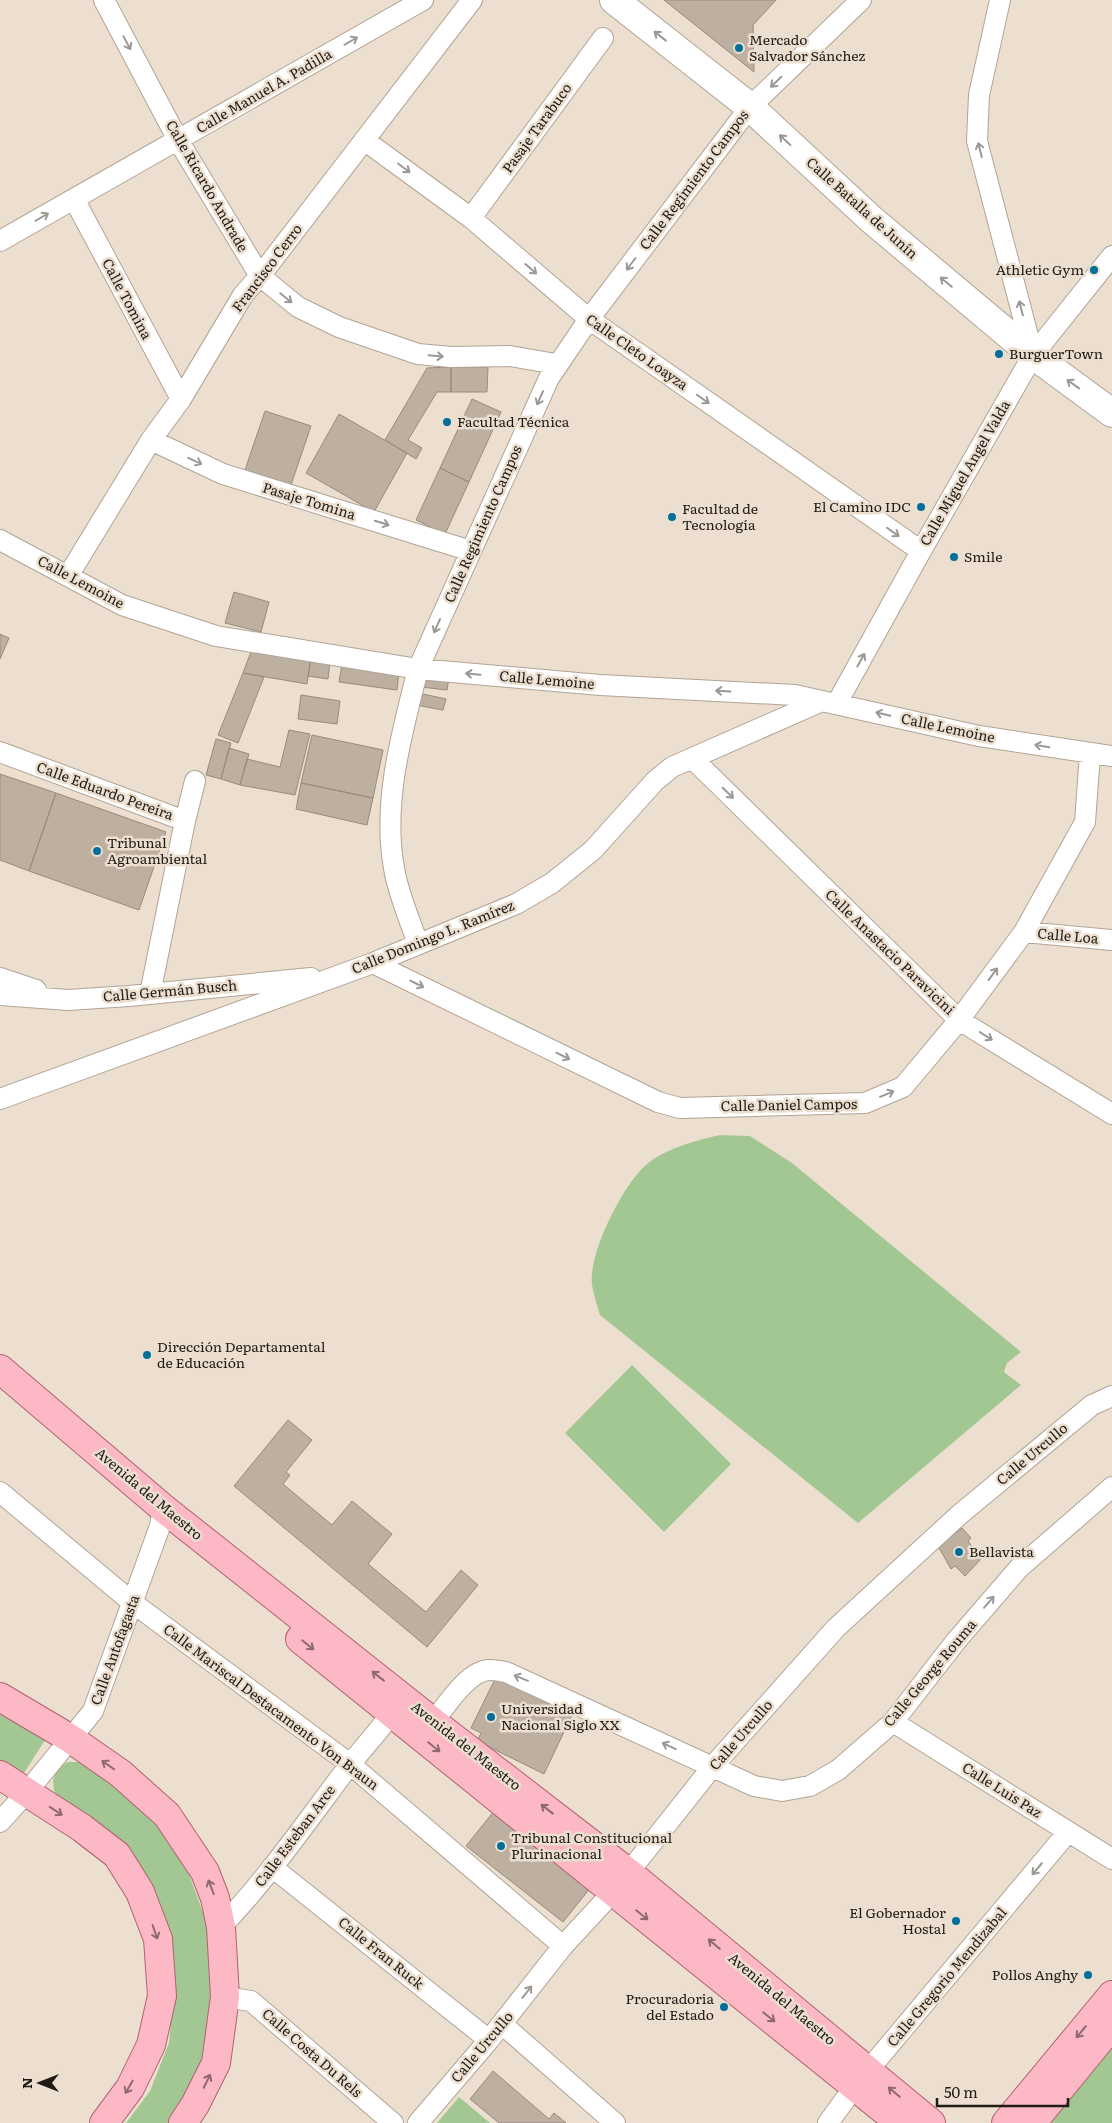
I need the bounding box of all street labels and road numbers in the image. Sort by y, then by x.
street label: Calle Manuel A. Padilla [192,43,335,137]
street label: Pasaje Tarabuco [497,78,576,177]
street label: Calle Regimiento Campos [634,105,752,253]
street label: Calle Ricardo Andrade [162,116,254,255]
street label: Calle Batalla de Junín [803,152,923,263]
street label: Francisco Cerro [226,219,306,316]
street label: Calle Tomina [98,255,158,343]
street label: Calle Cleto Loayza [582,308,693,394]
street label: Calle Miguel Angel Valda [914,396,1014,549]
street label: Calle Regimiento Campos [438,442,526,605]
street label: Pasaje Tomina [260,476,359,524]
street label: Calle Lemoine [35,550,128,612]
street label: Calle Lemoine [499,665,595,693]
street label: Calle Lemoine [899,707,997,747]
street label: Calle Eduardo Pereira [34,756,177,824]
street label: Calle Anastacio Paravicini [822,884,960,1019]
street label: Calle Domingo L. Ramírez [348,894,517,978]
street label: Calle Loa [1037,922,1100,948]
street label: Calle Germán Busch [102,974,238,1006]
street label: Calle Daniel Campos [721,1093,857,1115]
street label: Calle Urcullo [991,1417,1071,1489]
street label: Avenida del Maestro [92,1442,208,1544]
street label: Calle Antofagasta [85,1591,143,1708]
street label: Calle George Rouma [878,1614,980,1730]
street label: Calle Mariscal Destacamento Von Braun [160,1618,383,1794]
street label: Calle Urcullo [704,1695,776,1774]
street label: Avenida del Maestro [407,1696,526,1794]
street label: Calle Luis Paz [959,1757,1046,1822]
street label: Calle Esteban Arce [249,1780,339,1890]
street label: Calle Gregorio Mendizabal [882,1902,1011,2050]
street label: Calle Fran Ruck [335,1911,429,1993]
street label: Avenida del Maestro [725,1947,841,2049]
street label: Calle Costa Du Rels [258,2003,367,2101]
street label: Calle Urcullo [445,2006,517,2086]

